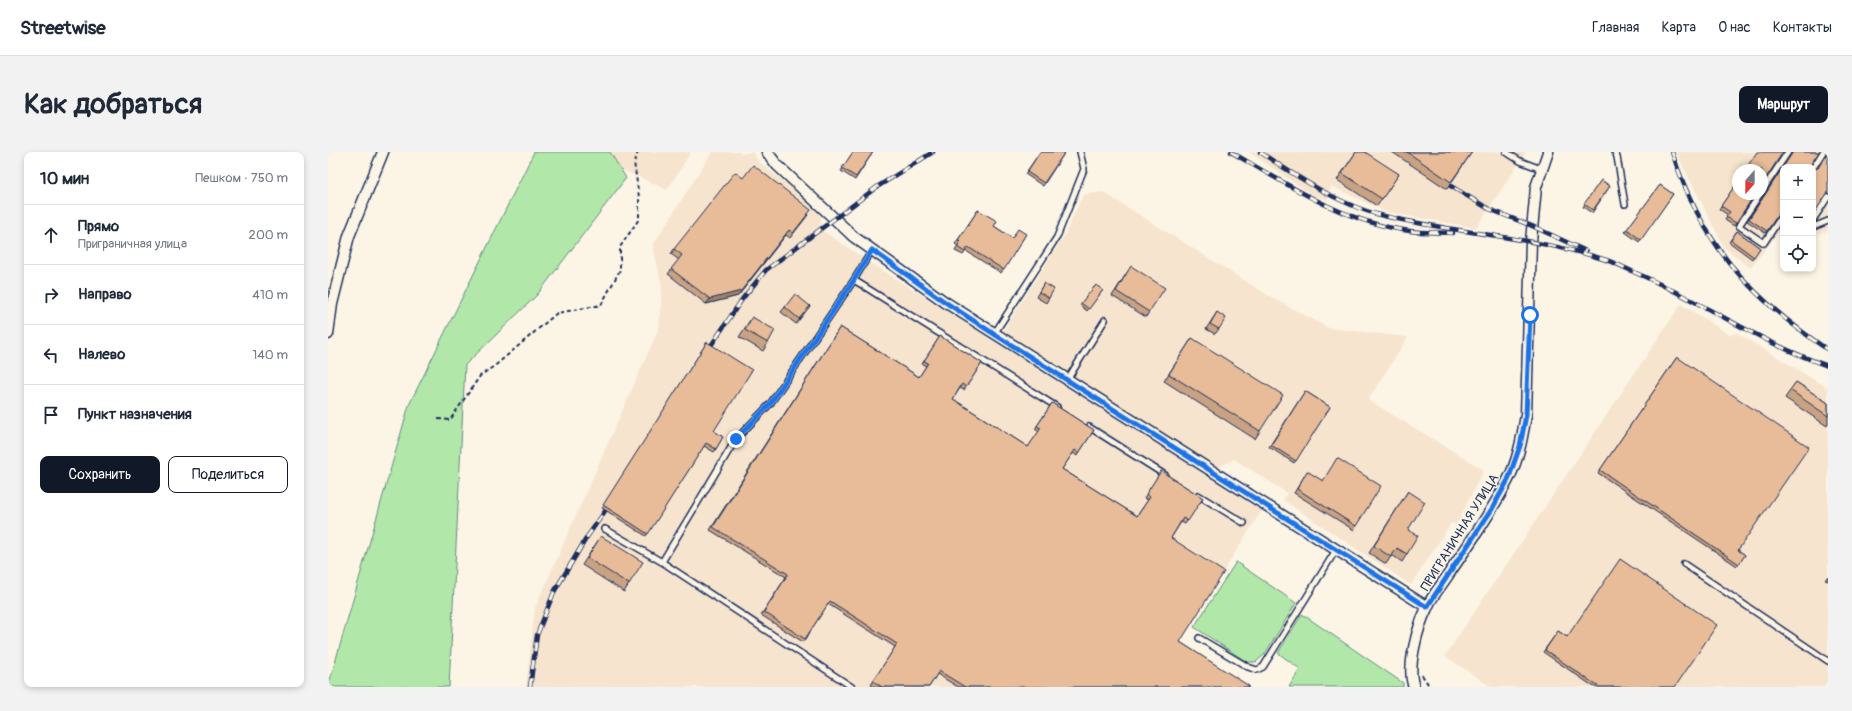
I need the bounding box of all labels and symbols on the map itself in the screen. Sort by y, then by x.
north arrow [1732,164,1768,200]
route start [1521,306,1539,324]
route end [727,430,745,448]
street label: ПРИГРАНИЧНАЯ УЛИЦА [1417,471,1503,594]

